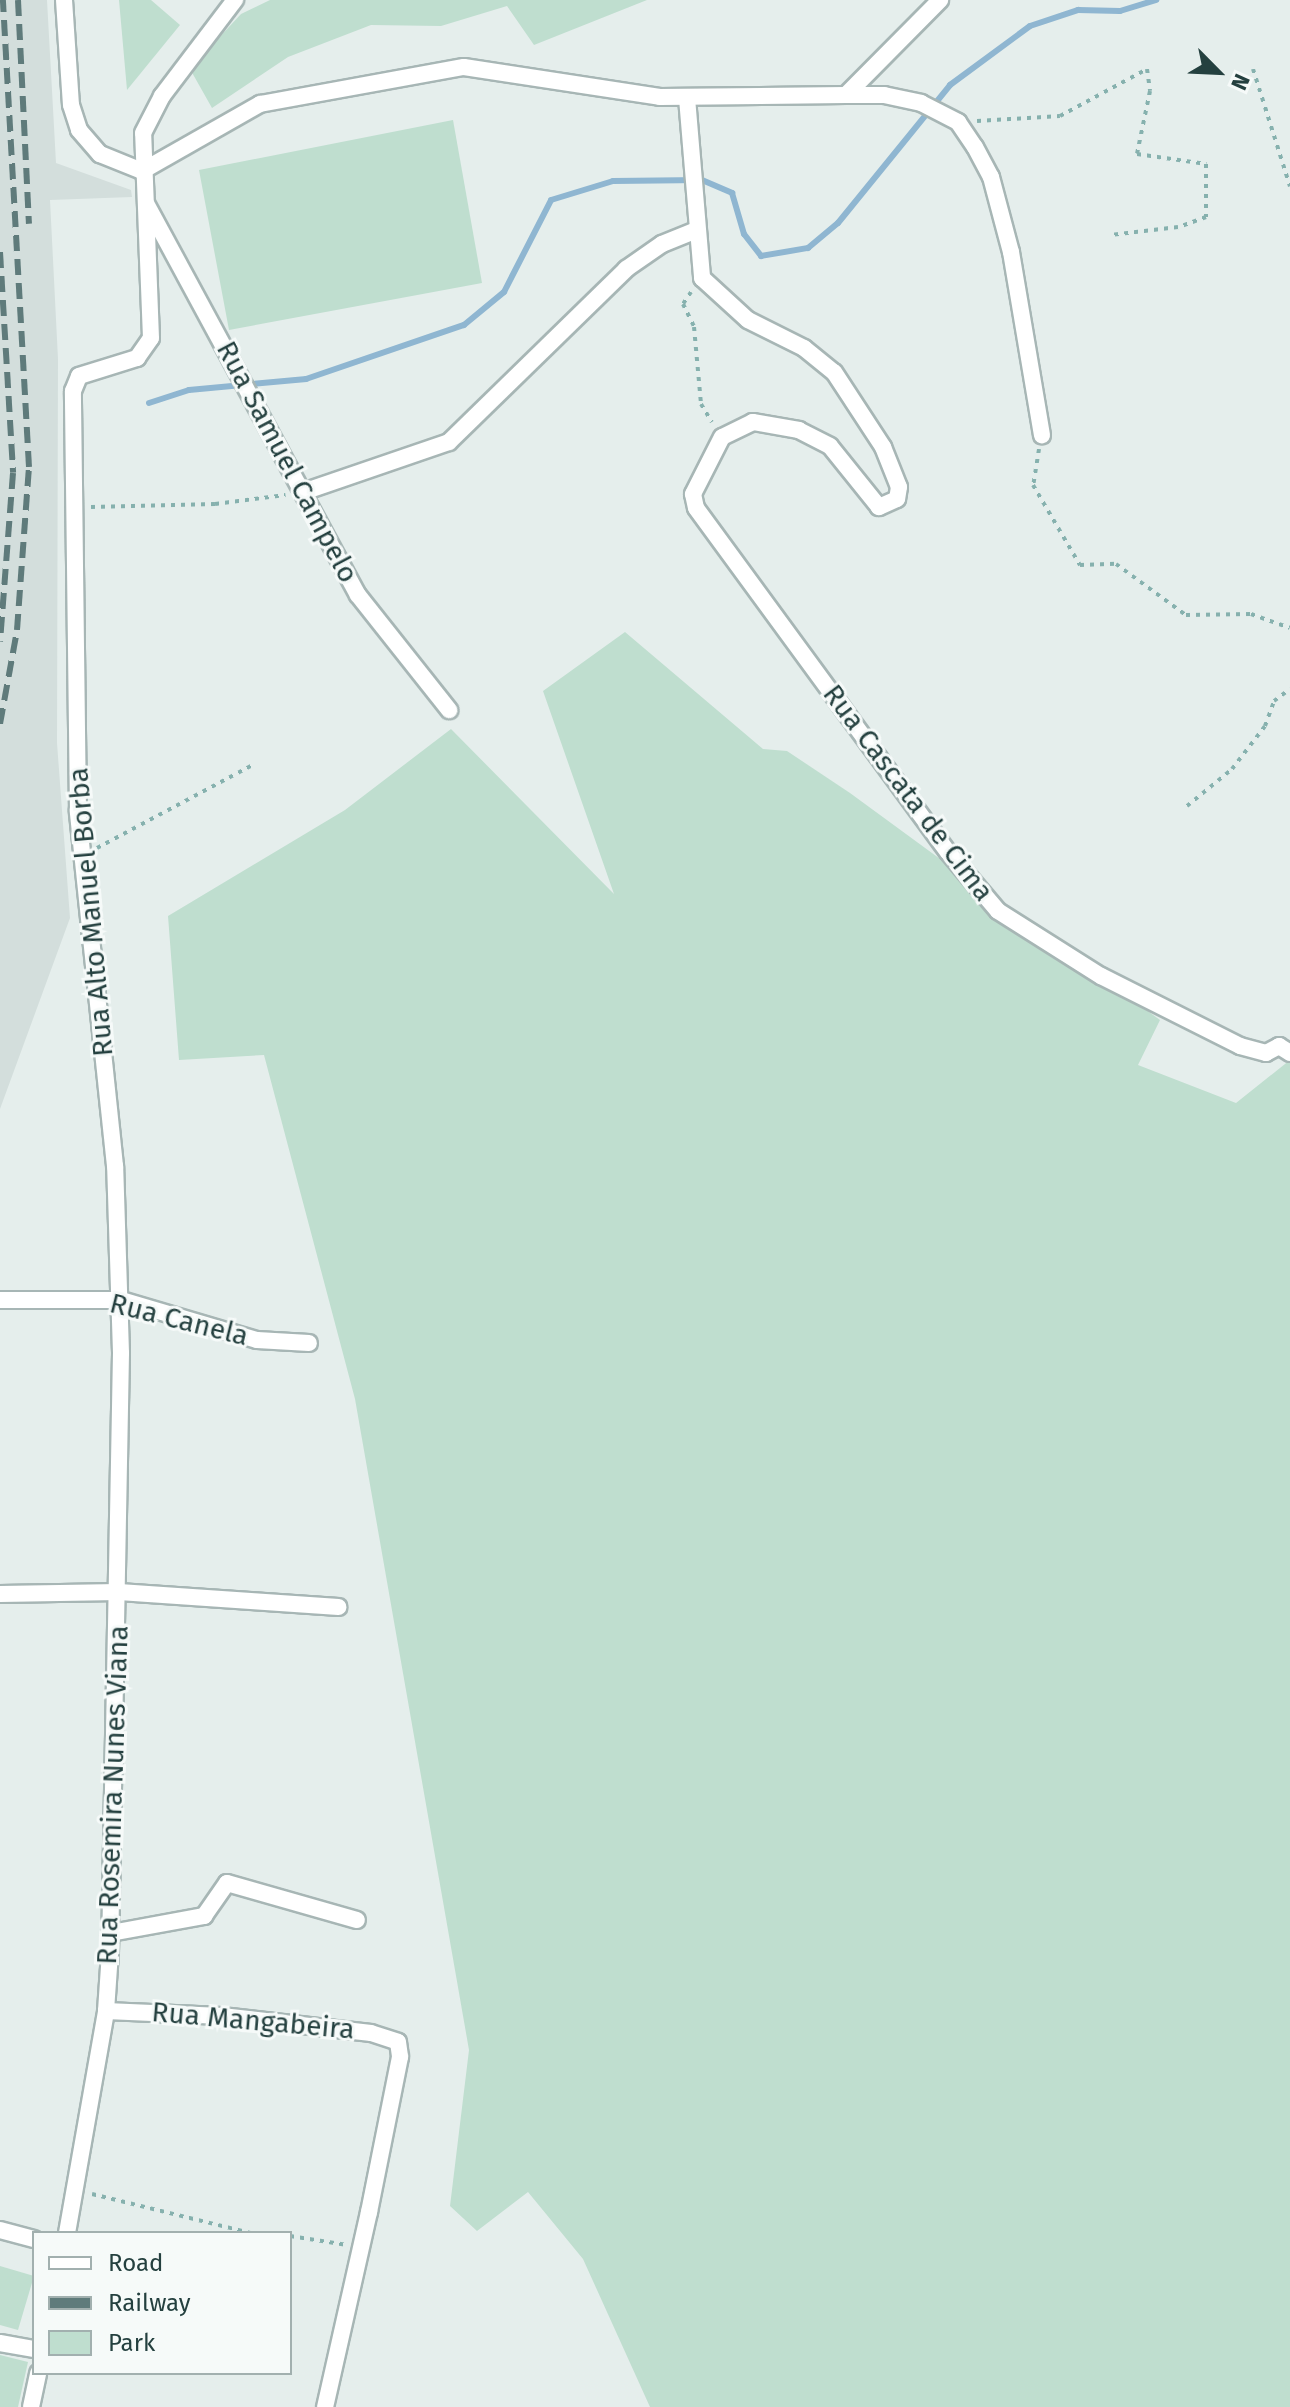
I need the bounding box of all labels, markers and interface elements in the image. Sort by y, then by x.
north arrow [1178,32,1258,112]
text: N [1225,70,1256,94]
street label: Rua Samuel Campelo [209,336,365,588]
street label: Rua Cascata de Cima [816,678,1000,908]
street label: Rua Alto Manuel Borba [62,766,120,1058]
street label: Rua Canela [106,1287,252,1353]
street label: Rua Rosemira Nunes Viana [90,1625,136,1965]
street label: Rua Mangabeira [150,1995,356,2047]
legend [32,2231,292,2375]
text: Road [108,2249,163,2277]
text: Railway [108,2289,191,2317]
text: Park [108,2329,155,2357]

